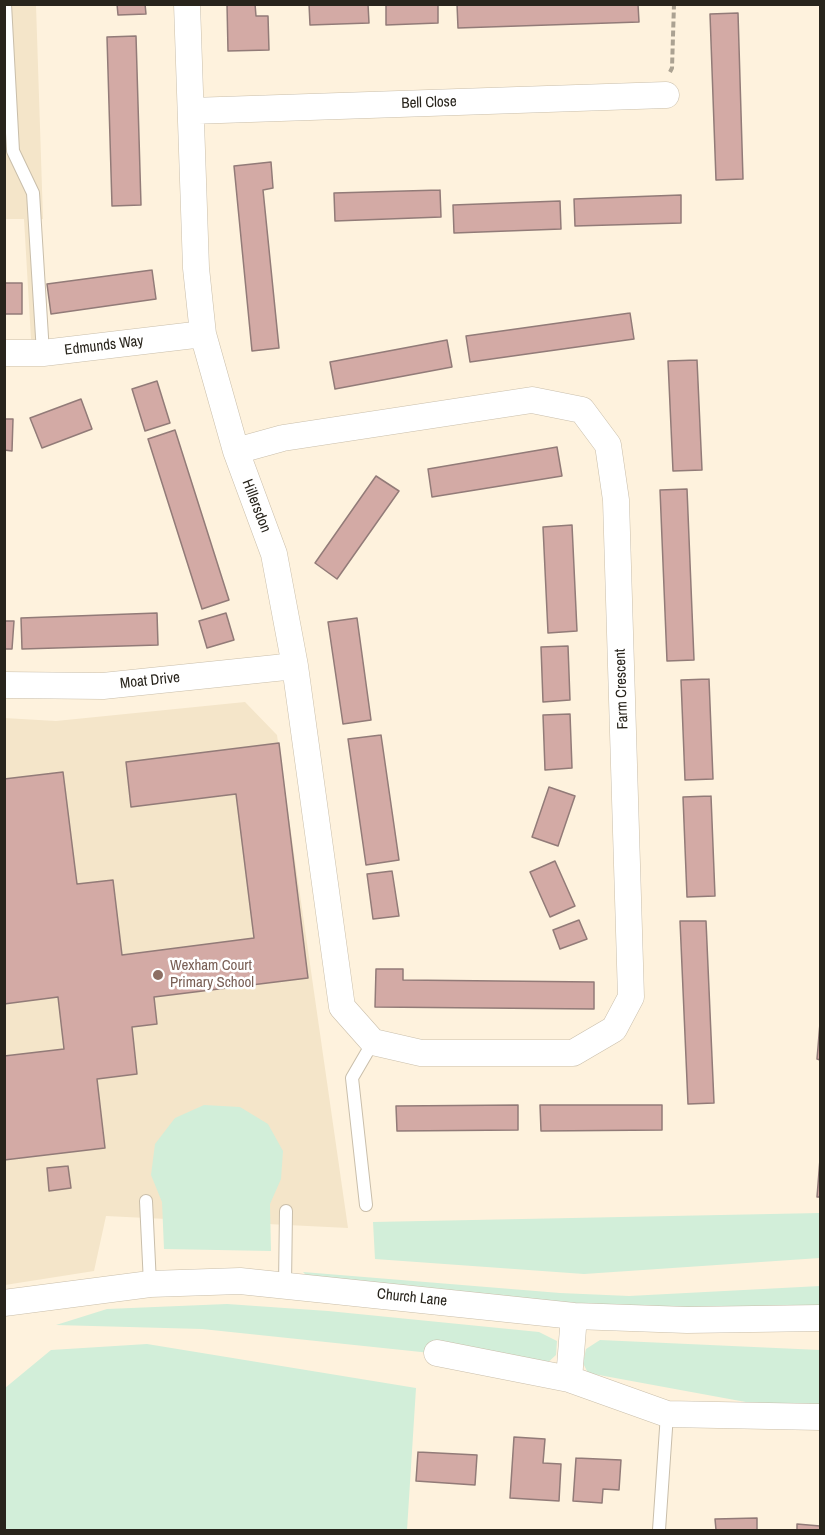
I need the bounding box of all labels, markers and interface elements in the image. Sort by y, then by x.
street label: Bell Close [401,93,457,113]
street label: Edmunds Way [63,332,145,360]
street label: Hillersdon [238,477,274,535]
street label: Farm Crescent [612,648,632,730]
street label: Moat Drive [119,669,181,693]
place label: Wexham Court Primary School [170,957,254,992]
marker: Wexham Court Primary School [151,968,165,982]
street label: Church Lane [376,1285,448,1311]

